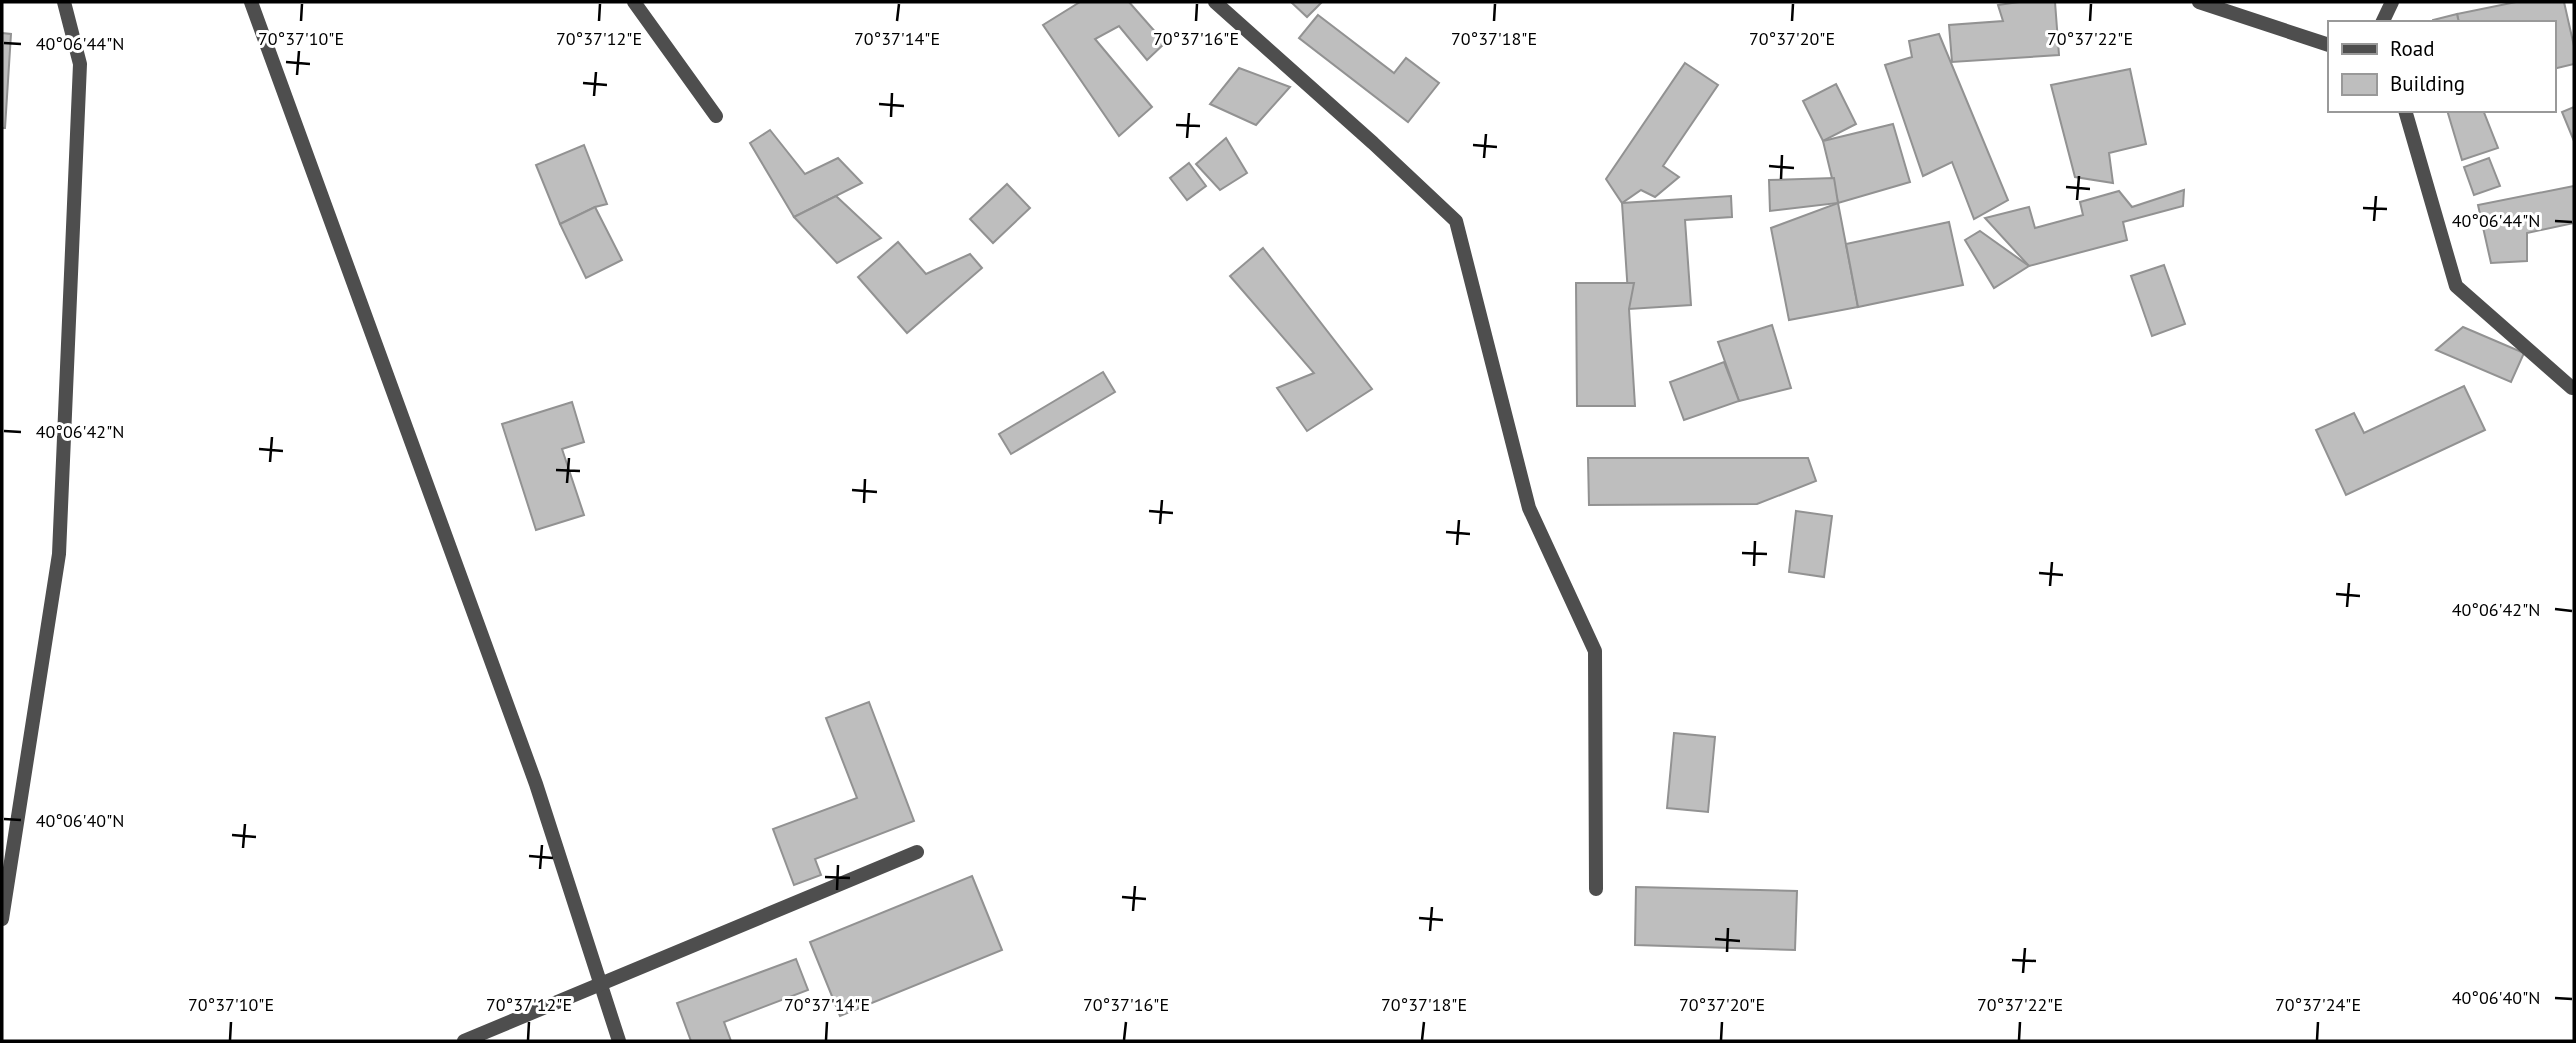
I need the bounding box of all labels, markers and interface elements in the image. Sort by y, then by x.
legend [2328,21,2555,112]
text: 70°37'10"E [258,27,344,50]
text: 70°37'12"E [556,27,642,50]
text: 70°37'14"E [854,27,940,50]
text: 70°37'16"E [1153,27,1239,50]
text: 70°37'18"E [1451,27,1537,50]
text: 70°37'20"E [1749,27,1835,50]
text: 70°37'22"E [2047,27,2133,50]
text: 40°06'44"N [36,32,124,55]
text: Road [2390,35,2434,62]
text: Building [2390,70,2465,97]
text: 40°06'44"N [2452,209,2540,232]
text: 40°06'42"N [36,420,124,443]
text: 40°06'42"N [2452,598,2540,621]
text: 40°06'40"N [36,809,124,832]
text: 40°06'40"N [2452,986,2540,1009]
text: 70°37'10"E [188,993,274,1016]
text: 70°37'12"E [486,993,572,1016]
text: 70°37'14"E [784,993,870,1016]
text: 70°37'16"E [1083,993,1169,1016]
text: 70°37'18"E [1381,993,1467,1016]
text: 70°37'20"E [1679,993,1765,1016]
text: 70°37'22"E [1977,993,2063,1016]
text: 70°37'24"E [2275,993,2361,1016]

